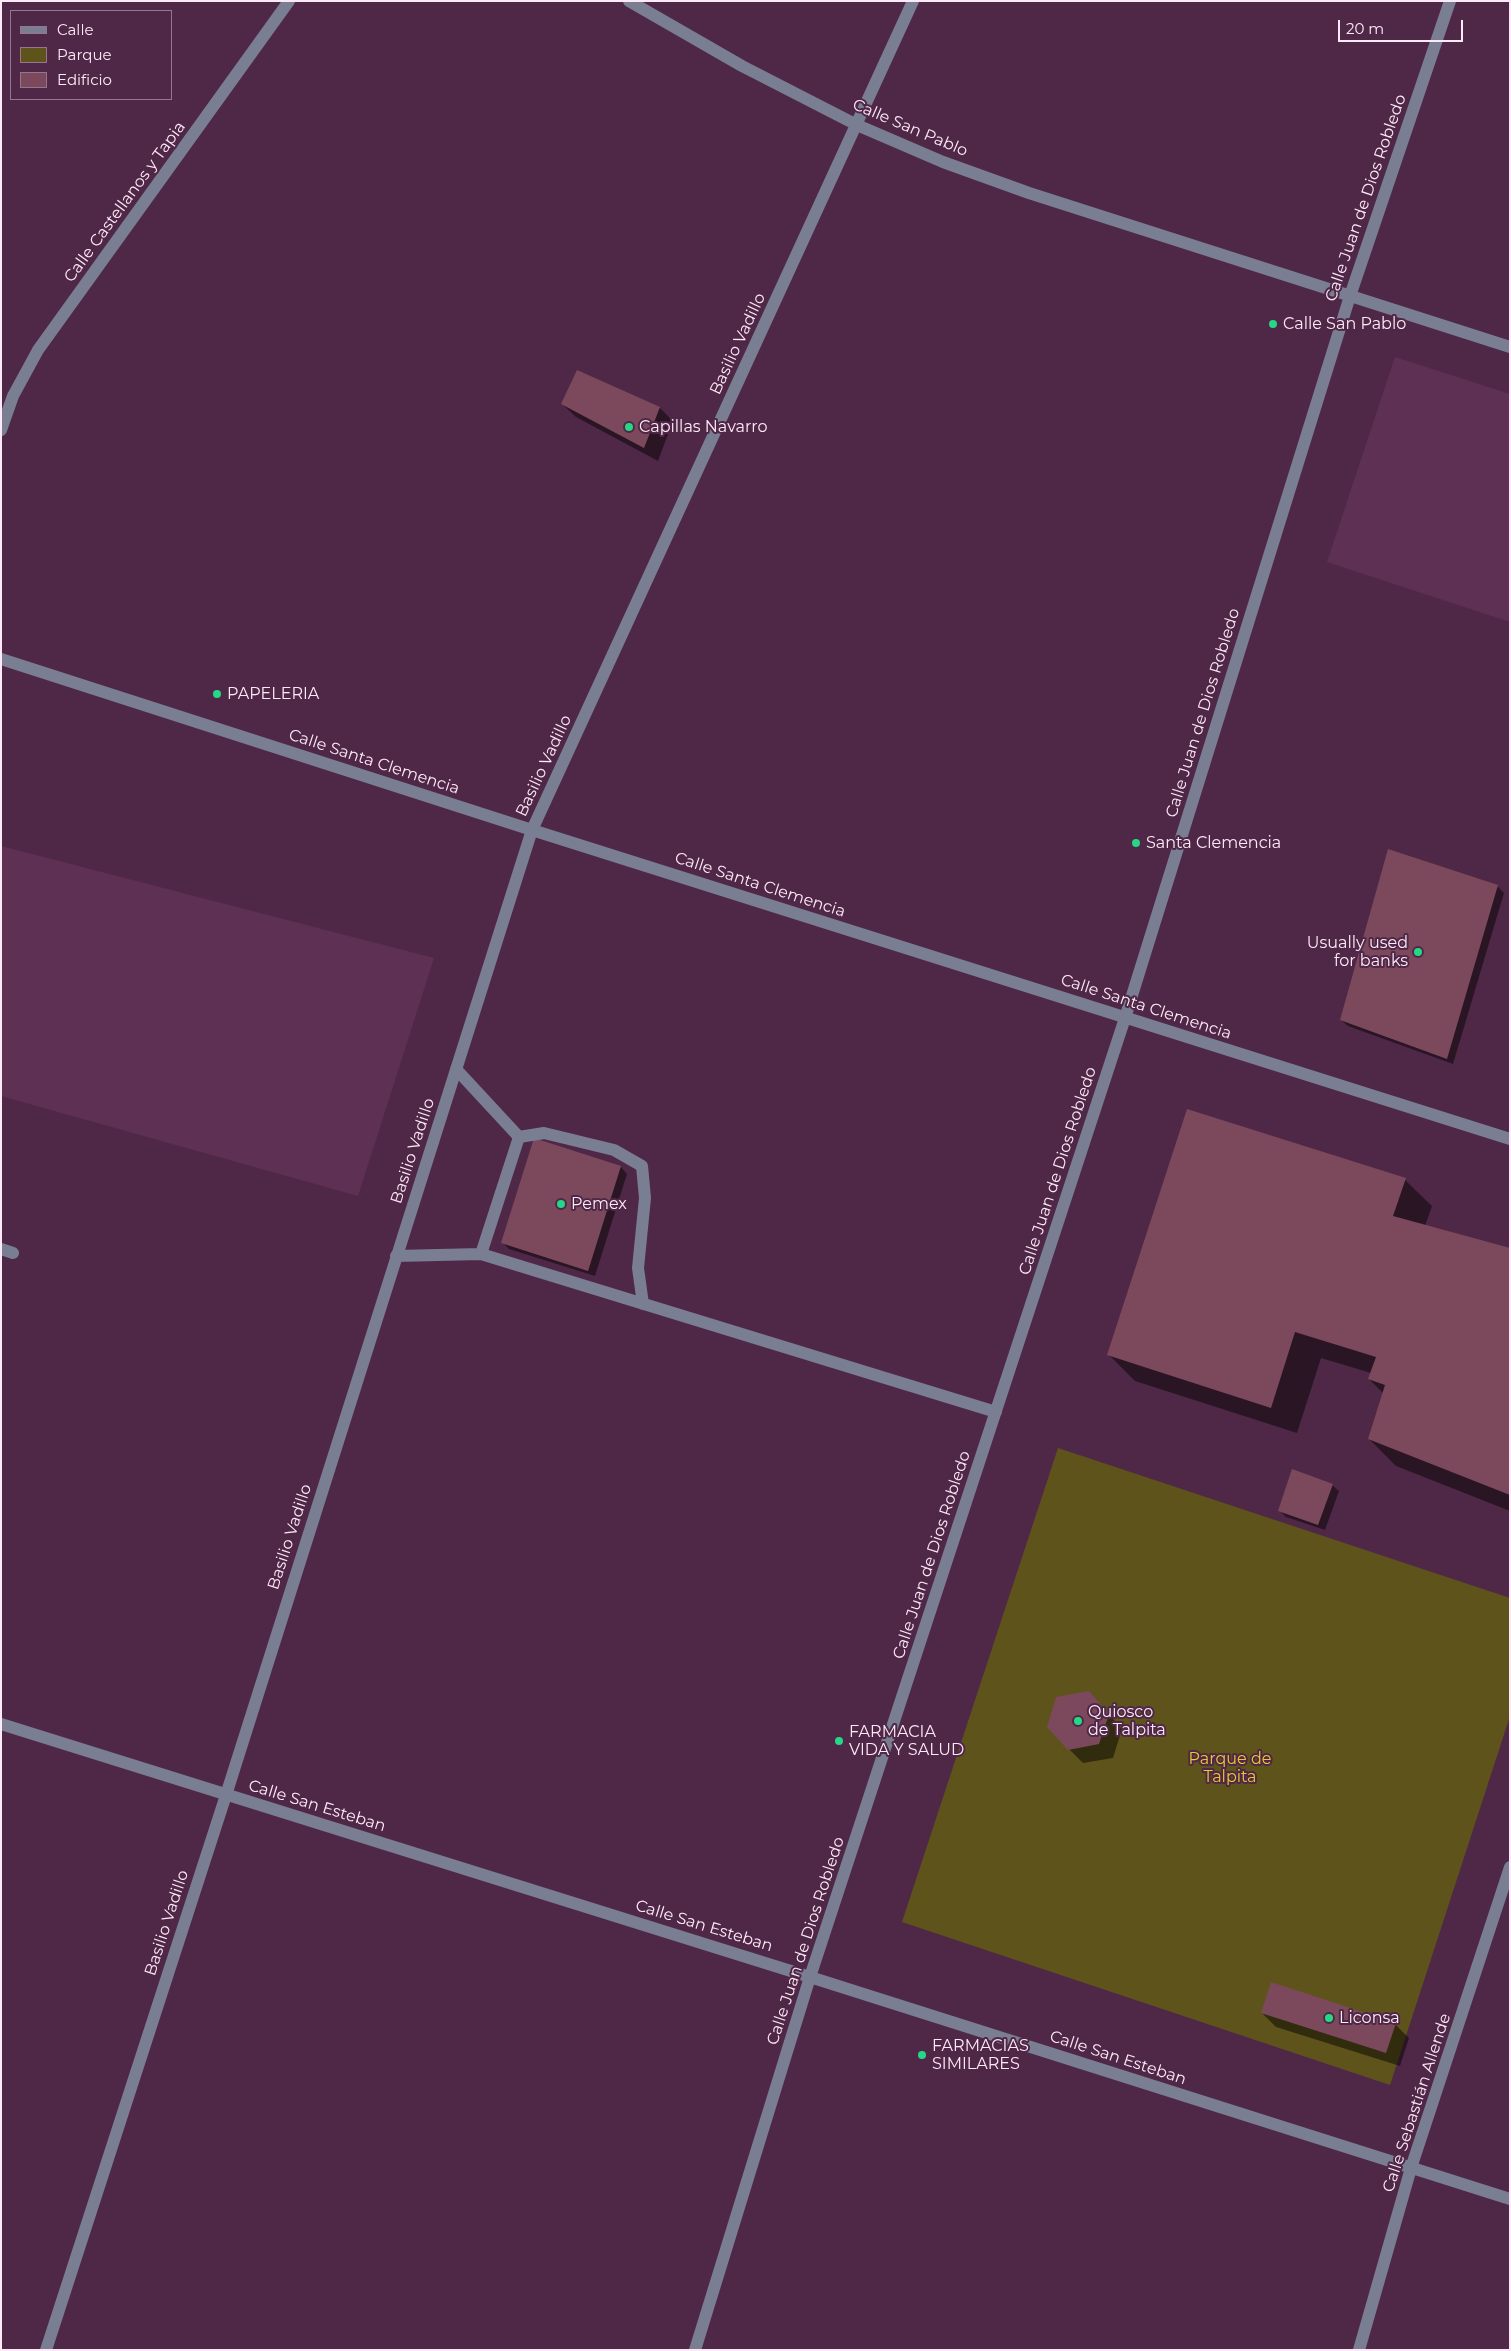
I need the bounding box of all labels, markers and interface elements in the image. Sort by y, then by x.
legend [10,10,172,100]
scale bar [1341,10,1466,42]
text: 20 m [1346,19,1384,38]
text: Calle [57,20,94,39]
text: Parque [57,45,112,64]
text: Edificio [57,70,112,89]
street label: Calle Juan de Dios Robledo [1321,92,1411,304]
street label: Calle San Pablo [850,95,970,161]
street label: Calle Castellanos y Tapia [60,118,190,286]
street label: Basilio Vadillo [706,290,770,398]
place label: Calle San Pablo [1283,314,1406,334]
marker: Calle San Pablo [1267,318,1279,330]
place label: Capillas Navarro [639,417,767,437]
marker: Capillas Navarro [623,421,635,433]
street label: Calle Juan de Dios Robledo [1162,606,1244,820]
place label: PAPELERIA [227,684,319,704]
marker: PAPELERIA [211,688,223,700]
street label: Basilio Vadillo [512,712,576,820]
street label: Calle Santa Clemencia [286,725,462,799]
place label: Santa Clemencia [1146,833,1281,853]
marker: Santa Clemencia [1130,837,1142,849]
street label: Calle Santa Clemencia [672,848,848,922]
place label: Usually used for banks [1307,933,1408,971]
marker: Usually used for banks [1412,946,1424,958]
street label: Calle Santa Clemencia [1058,970,1234,1044]
street label: Calle Juan de Dios Robledo [1015,1064,1101,1278]
street label: Basilio Vadillo [387,1096,439,1206]
place label: Pemex [571,1194,627,1214]
marker: Pemex [555,1198,567,1210]
street label: Calle Juan de Dios Robledo [889,1448,975,1662]
street label: Basilio Vadillo [264,1482,316,1592]
place label: Quiosco de Talpita [1088,1702,1166,1740]
marker: Quiosco de Talpita [1072,1715,1084,1727]
place label: FARMACIA VIDA Y SALUD [849,1722,964,1760]
marker: FARMACIA VIDA Y SALUD [833,1735,845,1747]
park label: Parque de Talpita [1189,1749,1271,1787]
street label: Calle San Esteban [246,1776,388,1836]
street label: Calle Juan de Dios Robledo [763,1834,849,2048]
street label: Basilio Vadillo [141,1868,193,1978]
street label: Calle San Esteban [633,1896,775,1956]
place label: Liconsa [1339,2008,1400,2028]
street label: Calle Sebastián Allende [1379,2011,1455,2195]
marker: Liconsa [1323,2012,1335,2024]
street label: Calle San Esteban [1047,2027,1189,2089]
place label: FARMACIAS SIMILARES [932,2036,1029,2074]
marker: FARMACIAS SIMILARES [916,2049,928,2061]

